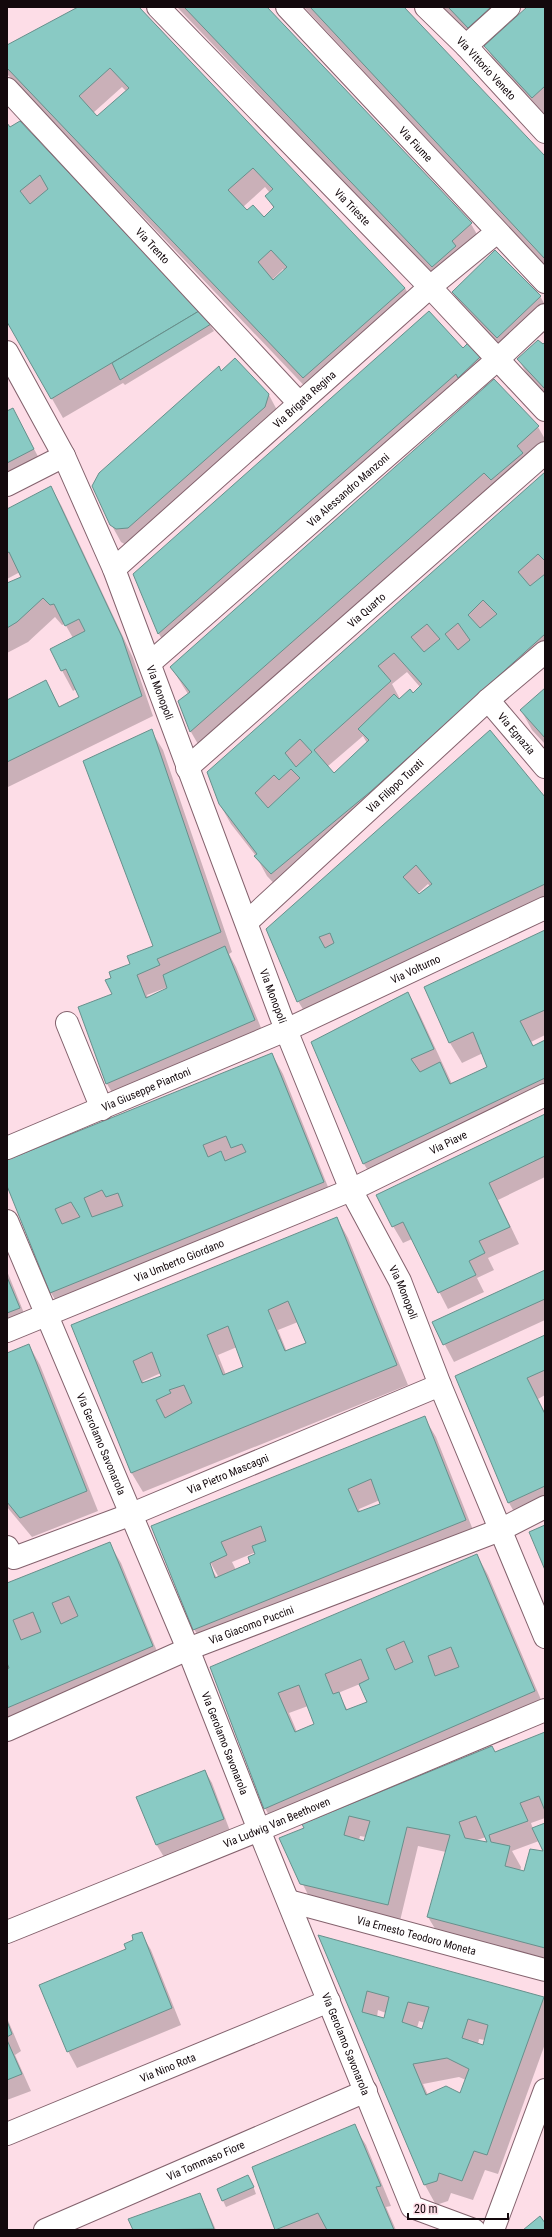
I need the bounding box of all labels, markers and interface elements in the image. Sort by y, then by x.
street label: Via Vittorio Veneto [454,34,519,103]
street label: Via Fiume [396,124,435,165]
street label: Via Trieste [331,186,373,229]
street label: Via Trento [133,225,172,267]
street label: Via Brigata Regina [270,368,339,431]
street label: Via Alessandro Manzoni [305,451,392,530]
street label: Via Quarto [345,590,389,631]
street label: Via Monopoli [144,664,176,722]
street label: Via Egnazia [495,710,537,757]
street label: Via Filippo Turati [364,757,426,816]
street label: Via Volturno [389,952,443,987]
street label: Via Monopoli [257,967,289,1025]
street label: Via Giuseppe Piantoni [100,1065,193,1114]
street label: Via Piave [428,1128,469,1158]
street label: Via Umberto Giordano [132,1237,227,1285]
street label: Via Monopoli [386,1263,420,1321]
street label: Via Gerolamo Savonarola [74,1391,128,1497]
street label: Via Pietro Mascagni [185,1451,271,1497]
street label: Via Giacomo Puccini [207,1603,296,1647]
street label: Via Gerolamo Savonarola [198,1690,251,1797]
street label: Via Ludwig Van Beethoven [221,1795,332,1851]
street label: Via Ernesto Teodoro Moneta [355,1914,477,1958]
street label: Via Gerolamo Savonarola [319,1991,372,2097]
street label: Via Nino Rota [138,2051,198,2085]
street label: Via Tommaso Fiore [165,2138,247,2184]
scale bar [408,2195,508,2221]
text: 20 m [414,2202,438,2216]

